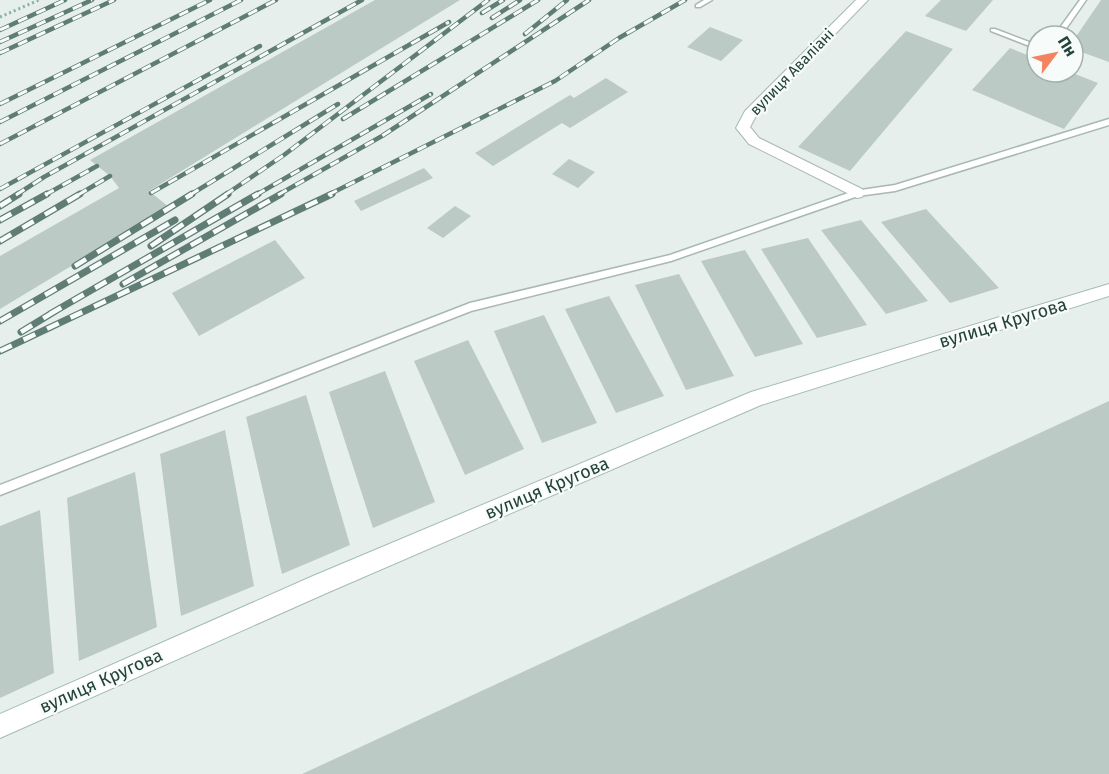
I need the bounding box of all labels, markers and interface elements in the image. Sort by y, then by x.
north arrow [1025,24,1085,84]
street label: вулиця Аваліані [746,25,838,119]
text: Пн [1054,33,1081,60]
street label: вулиця Кругова [936,293,1070,353]
street label: вулиця Кругова [482,452,612,524]
street label: вулиця Кругова [36,644,166,718]

